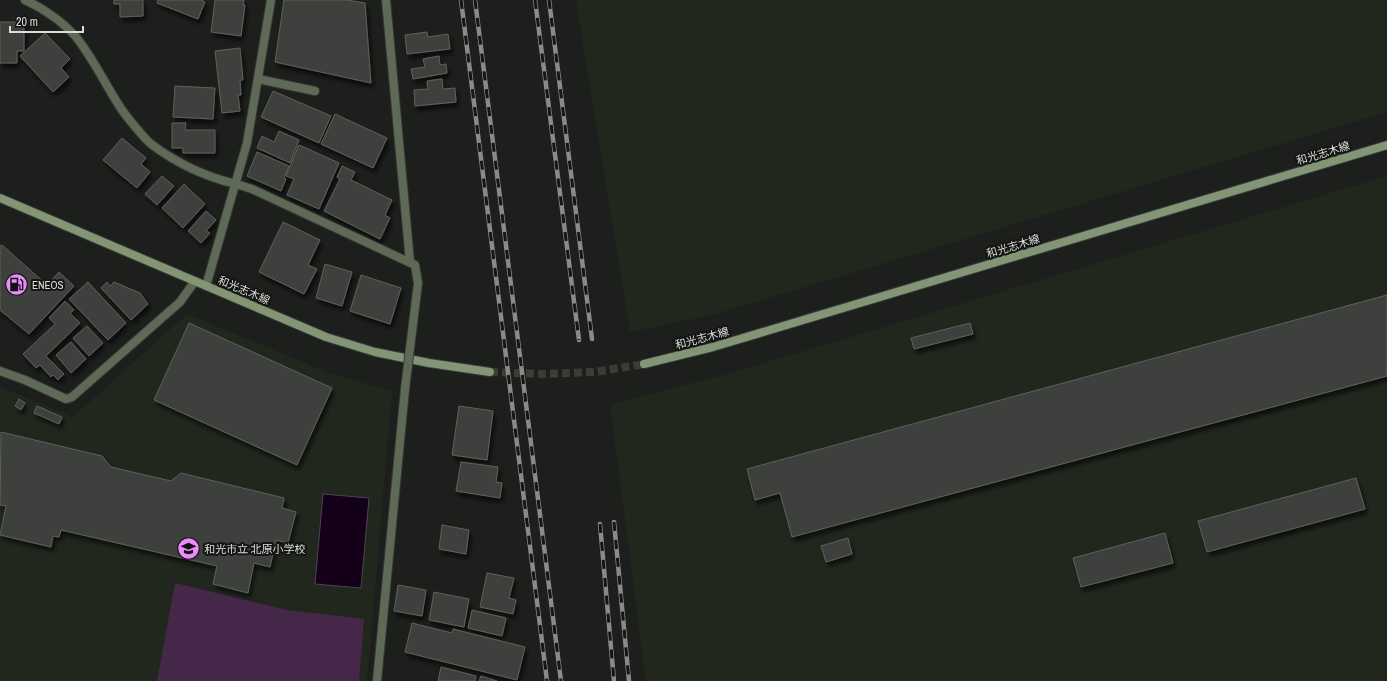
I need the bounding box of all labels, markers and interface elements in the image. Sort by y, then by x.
scale bar [10,8,83,34]
text: 20 m [16,14,38,30]
street label: 和光志木線 [1295,138,1351,168]
street label: 和光志木線 [985,231,1041,261]
fuel station icon: ENEOS [4,272,30,298]
street label: 和光志木線 [216,273,272,307]
place label: ENEOS [32,278,64,292]
street label: 和光志木線 [674,324,730,352]
school or university icon: 和光市立 北原小学校 [176,536,202,562]
place label: 和光市立 北原小学校 [204,542,306,556]

